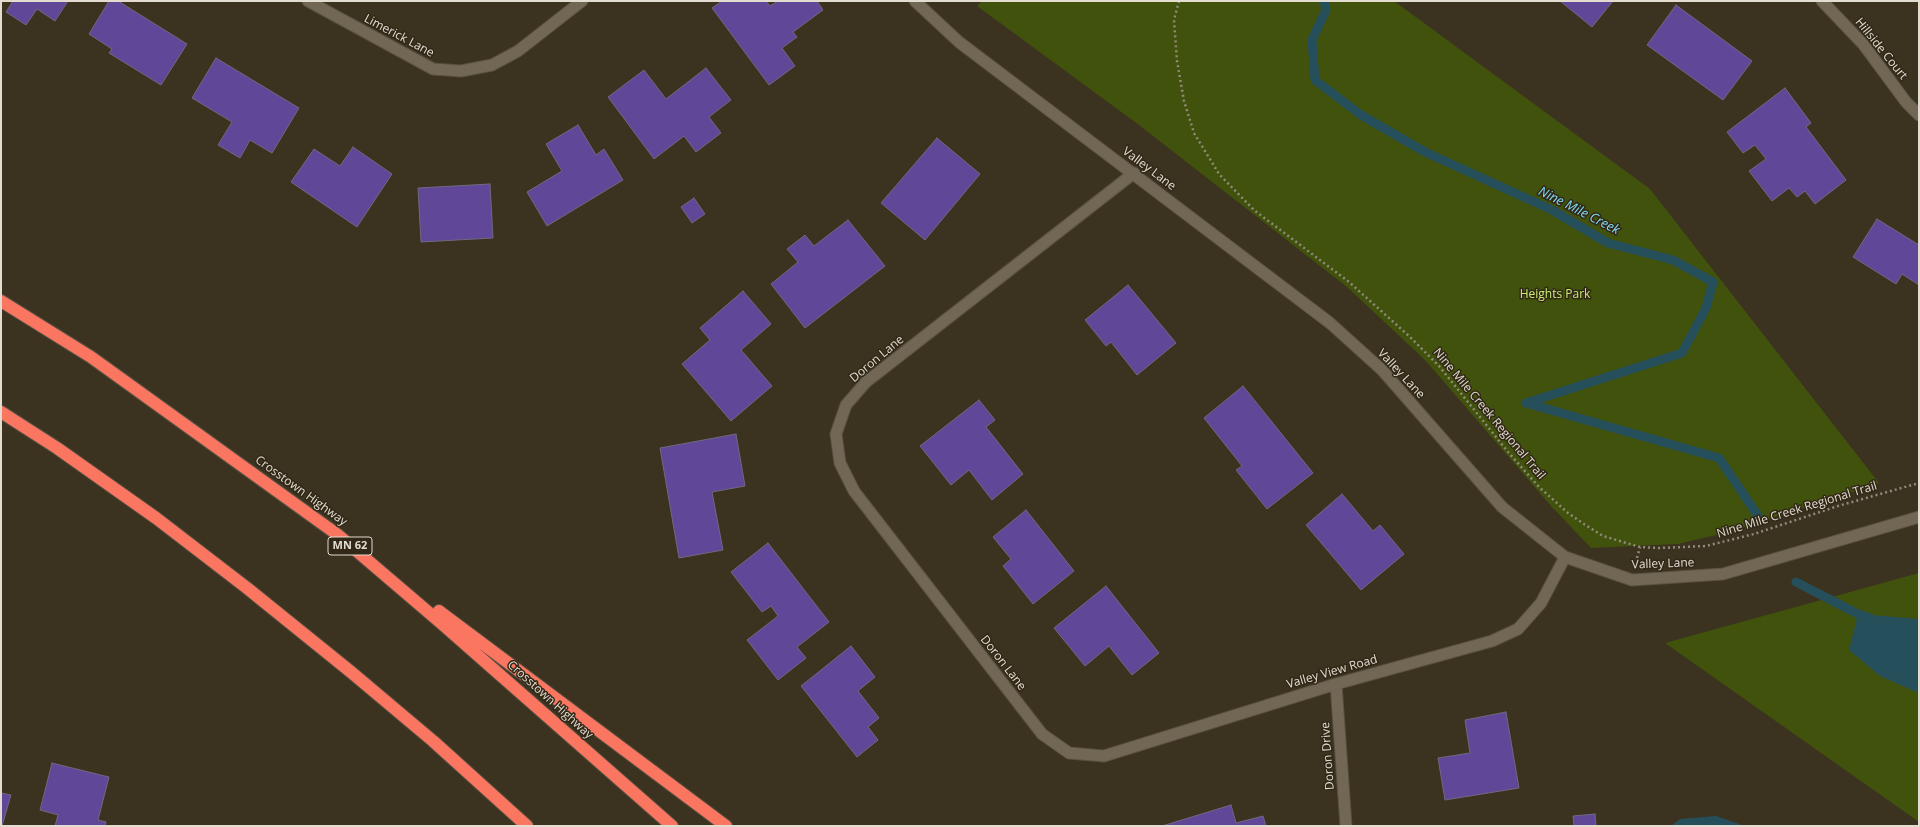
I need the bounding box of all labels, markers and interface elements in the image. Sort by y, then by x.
street label: Limerick Lane [362,12,436,60]
street label: Hillside Court [1852,15,1910,83]
street label: Valley Lane [1120,144,1178,194]
water label: Nine Mile Creek [1536,184,1622,238]
park label: Heights Park [1520,288,1590,302]
street label: Doron Lane [847,332,907,386]
street label: Valley Lane [1374,346,1428,402]
street label: Nine Mile Creek Regional Trail [1430,346,1548,482]
street label: Crosstown Highway [252,453,350,529]
street label: Nine Mile Creek Regional Trail [1715,479,1879,541]
road number: MN 62 [328,537,372,555]
street label: Valley Lane [1631,556,1695,572]
street label: Doron Lane [977,633,1029,693]
street label: Valley View Road [1285,652,1379,692]
street label: Crosstown Highway [504,658,596,742]
street label: Doron Drive [1318,722,1338,790]

